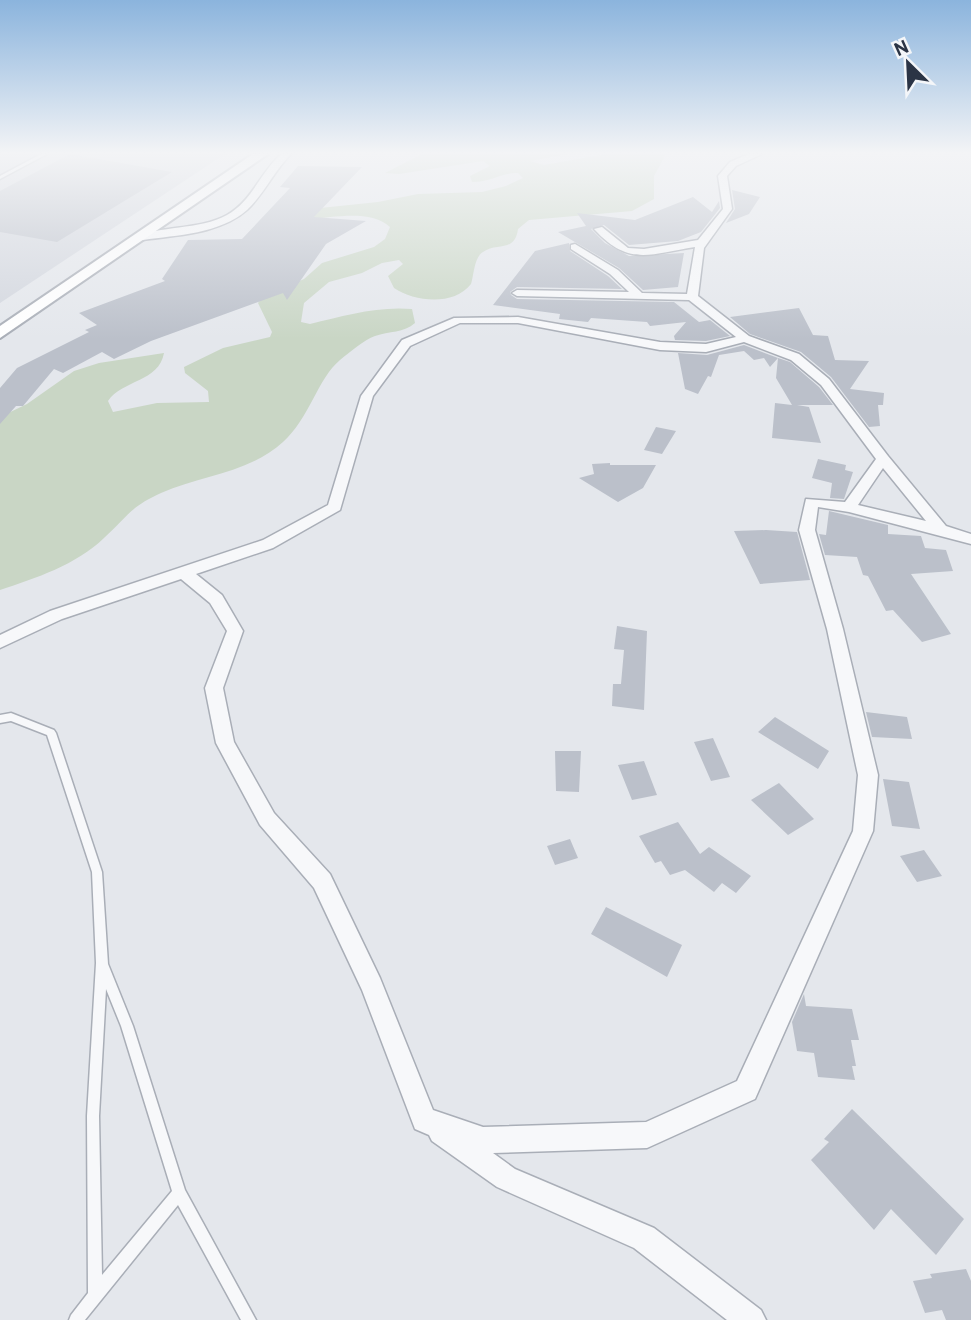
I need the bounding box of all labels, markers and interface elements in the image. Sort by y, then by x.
north arrow [873,28,943,98]
text: N [891,36,913,63]

